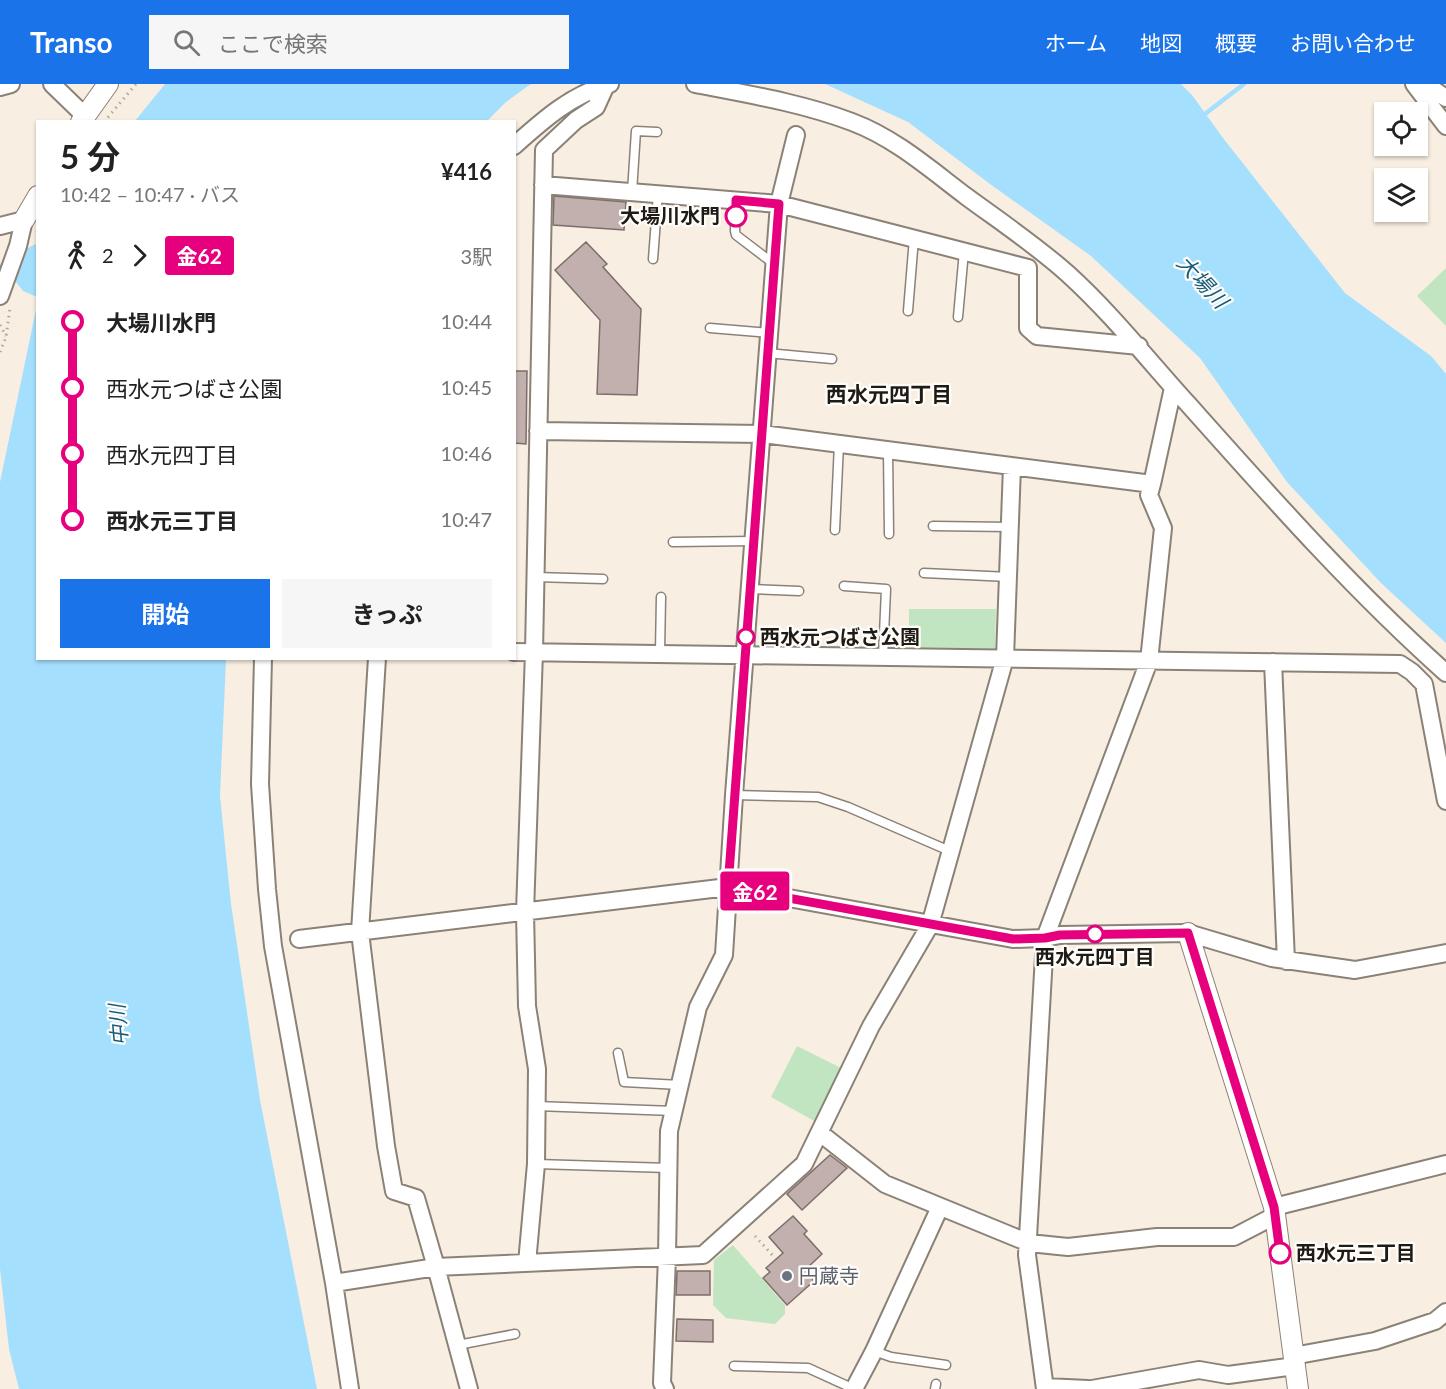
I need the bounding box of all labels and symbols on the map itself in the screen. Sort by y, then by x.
place label: 大場川水門 [620,203,720,227]
marker: 大場川水門 [725,205,747,227]
water label: 大場川 [1172,249,1235,314]
district label: 西水元四丁目 [826,381,952,406]
place label: 西水元つばさ公園 [760,624,920,648]
marker: 西水元つばさ公園 [737,628,755,646]
line badge: 金62 [720,872,789,910]
marker: 西水元四丁目 [1086,925,1104,943]
place label: 西水元四丁目 [1035,944,1155,968]
water label: 中川 [103,1001,132,1047]
place label: 西水元三丁目 [1296,1240,1416,1264]
marker: 西水元三丁目 [1269,1242,1291,1264]
place label: 円蔵寺 [799,1263,859,1287]
marker: 円蔵寺 [780,1269,794,1283]

